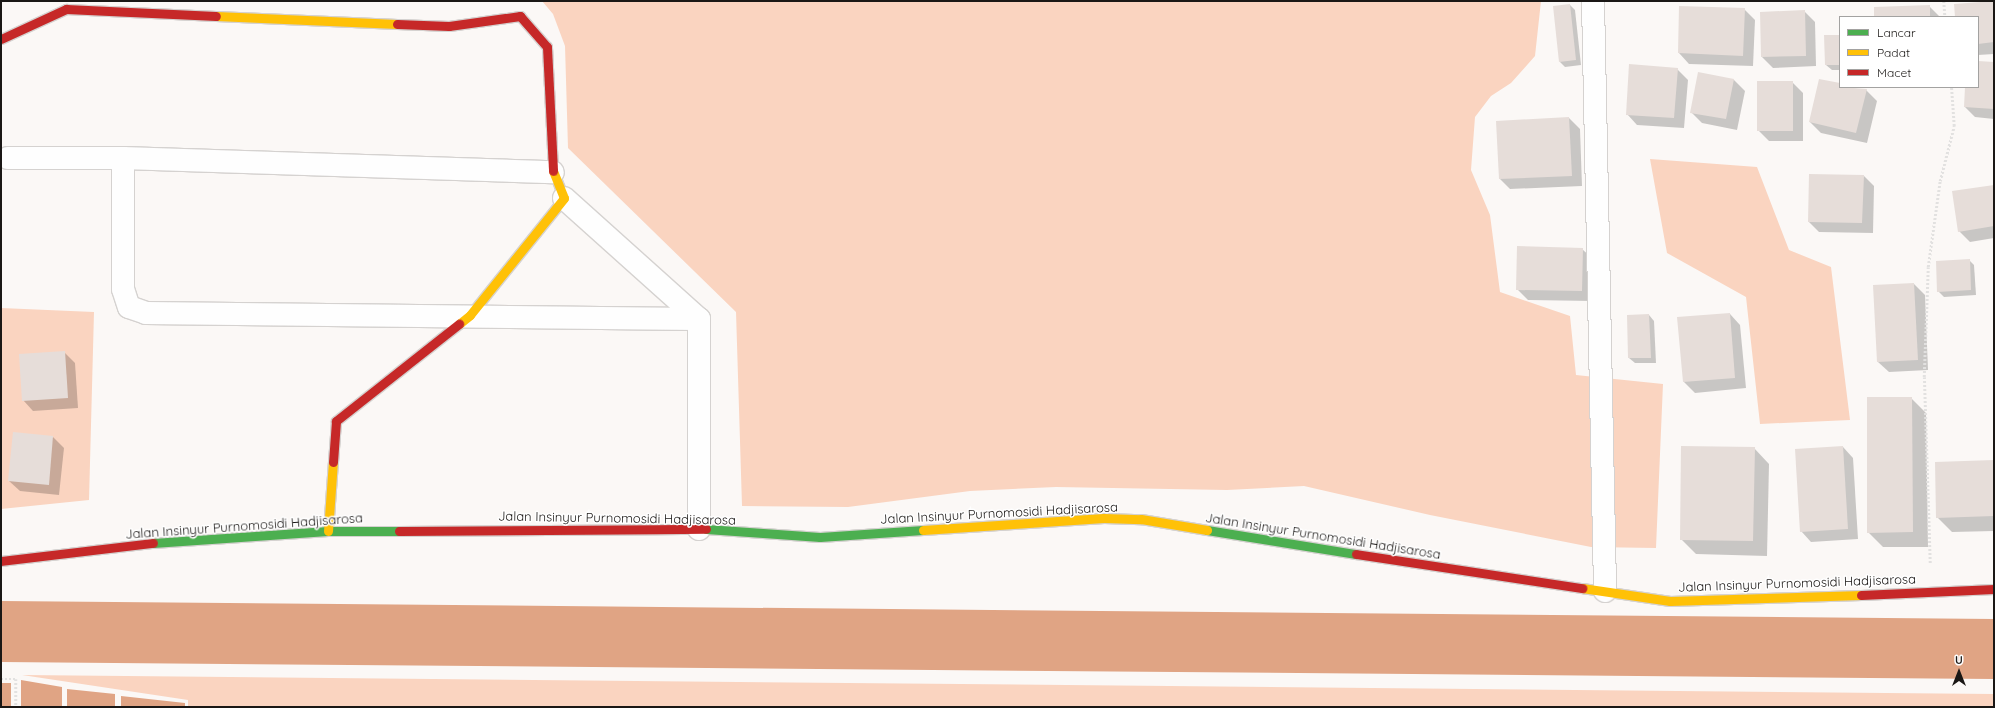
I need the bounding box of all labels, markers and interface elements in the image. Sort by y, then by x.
legend [1839,16,1979,88]
text: Lancar [1877,25,1916,40]
text: Padat [1877,45,1910,60]
text: Macet [1877,65,1911,80]
street label: Jalan Insinyur Purnomosidi Hadjisarosa [880,499,1118,527]
street label: Jalan Insinyur Purnomosidi Hadjisarosa [498,508,736,528]
street label: Jalan Insinyur Purnomosidi Hadjisarosa [125,510,363,542]
street label: Jalan Insinyur Purnomosidi Hadjisarosa [1204,510,1442,562]
street label: Jalan Insinyur Purnomosidi Hadjisarosa [1678,571,1916,595]
north arrow [1939,652,1979,692]
text: U [1955,653,1963,667]

